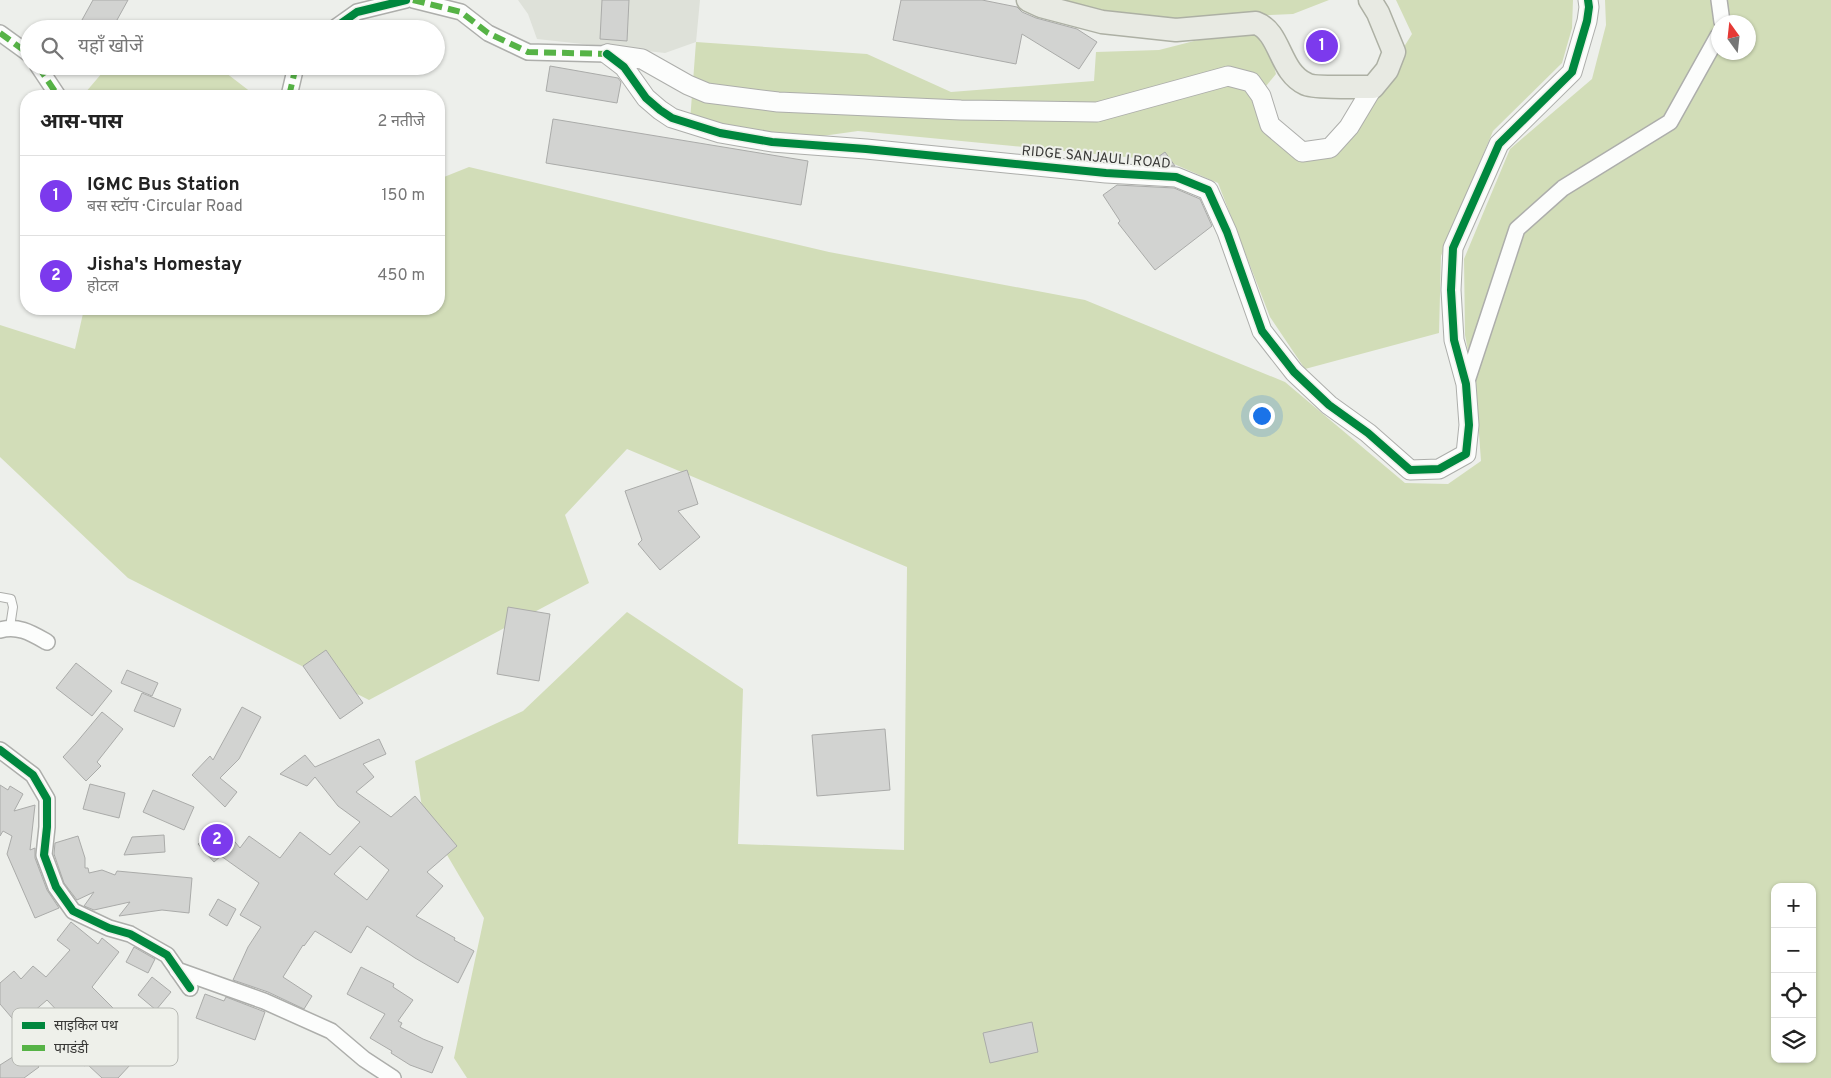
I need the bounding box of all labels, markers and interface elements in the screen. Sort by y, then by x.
north arrow [1711,15,1756,60]
search box [20,20,445,75]
pin: 1 [1306,27,1338,65]
icon: search [38,34,66,62]
text: यहाँ खोजें [78,35,143,59]
text: आस-पास [40,109,123,136]
text: 2 नतीजे [377,112,425,132]
street label: RIDGE SANJAULI ROAD [1021,143,1171,173]
text: IGMC Bus Station [87,173,240,197]
text: 1 [53,186,59,206]
text: 150 m [382,186,425,206]
text: बस स्टॉप · Circular Road [87,197,243,217]
text: Jisha's Homestay [87,253,242,277]
text: 2 [51,266,61,286]
text: 450 m [378,266,425,286]
text: होटल [87,277,119,297]
your location [1249,403,1275,429]
pin: 2 [201,821,233,859]
map controls [1771,883,1816,1063]
button: + [1771,883,1816,928]
button: − [1771,928,1816,973]
button: locate [1771,973,1816,1018]
legend [12,1008,178,1066]
text: साइकिल पथ [54,1017,119,1035]
button: layers [1771,1018,1816,1063]
text: पगडंडी [54,1040,89,1058]

